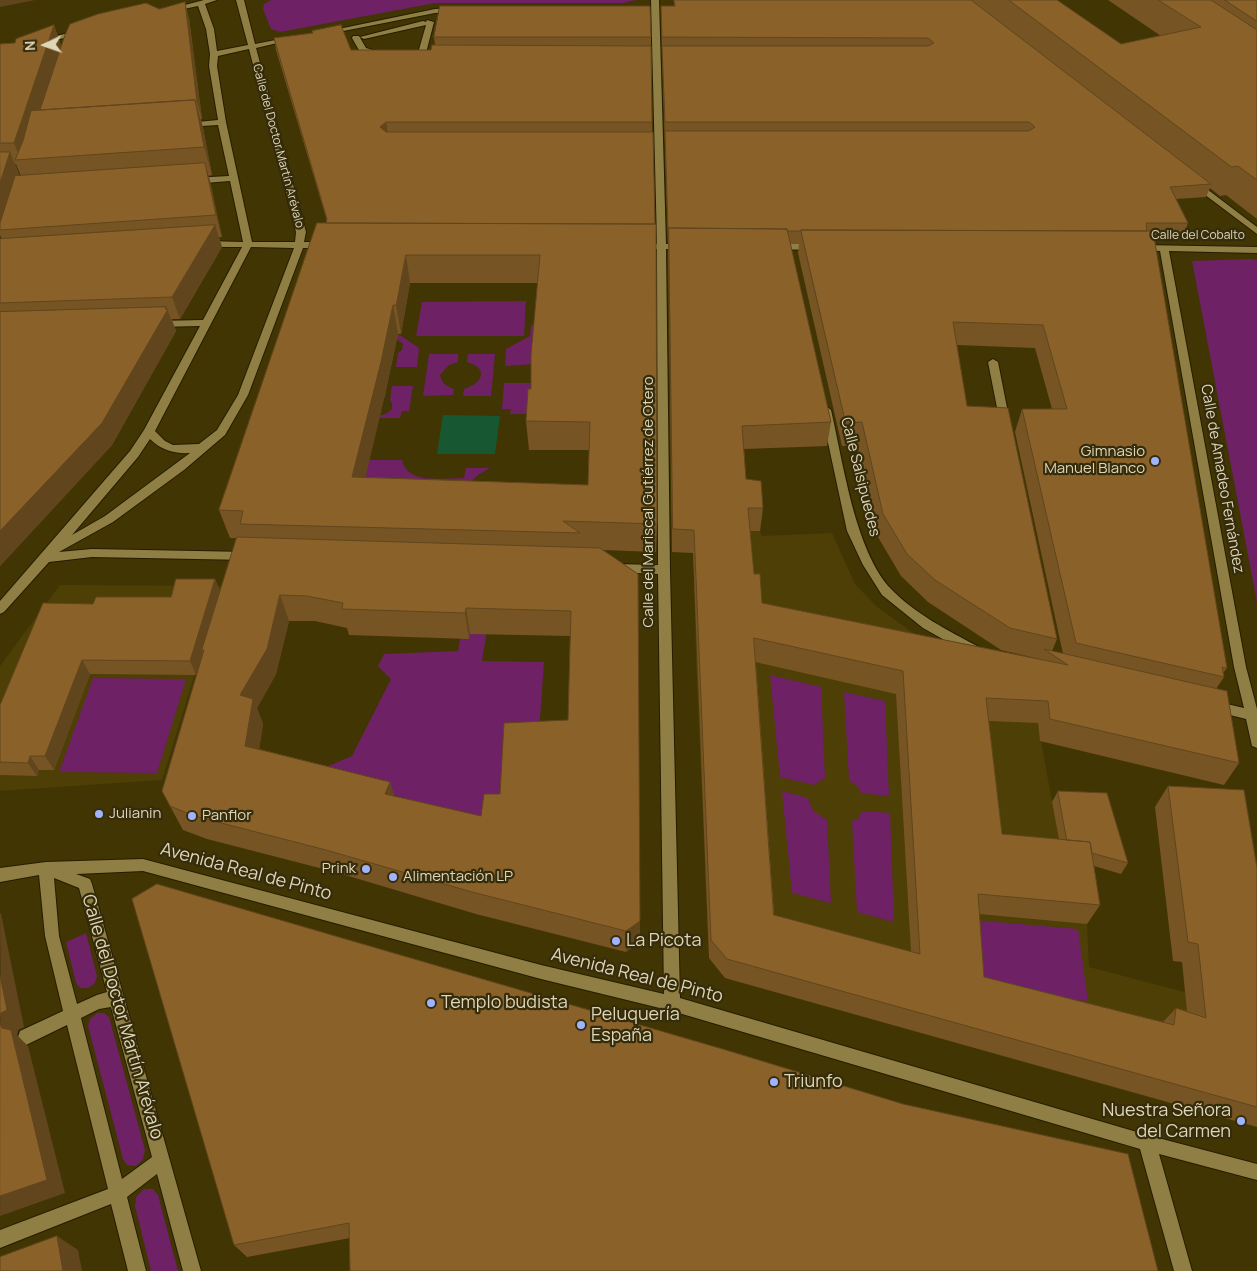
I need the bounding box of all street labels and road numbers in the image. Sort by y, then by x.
street label: Calle del Doctor Martín Arévalo [249,63,307,229]
street label: Calle del Cobalto [1151,229,1245,243]
street label: Calle del Mariscal Gutiérrez de Otero [640,376,658,628]
street label: Calle de Amadeo Fernández [1196,383,1248,575]
street label: Calle Salsipuedes [836,415,884,539]
street label: Avenida Real de Pinto [158,839,334,905]
street label: Calle del Doctor Martín Arévalo [77,892,167,1142]
street label: Avenida Real de Pinto [549,944,725,1008]

